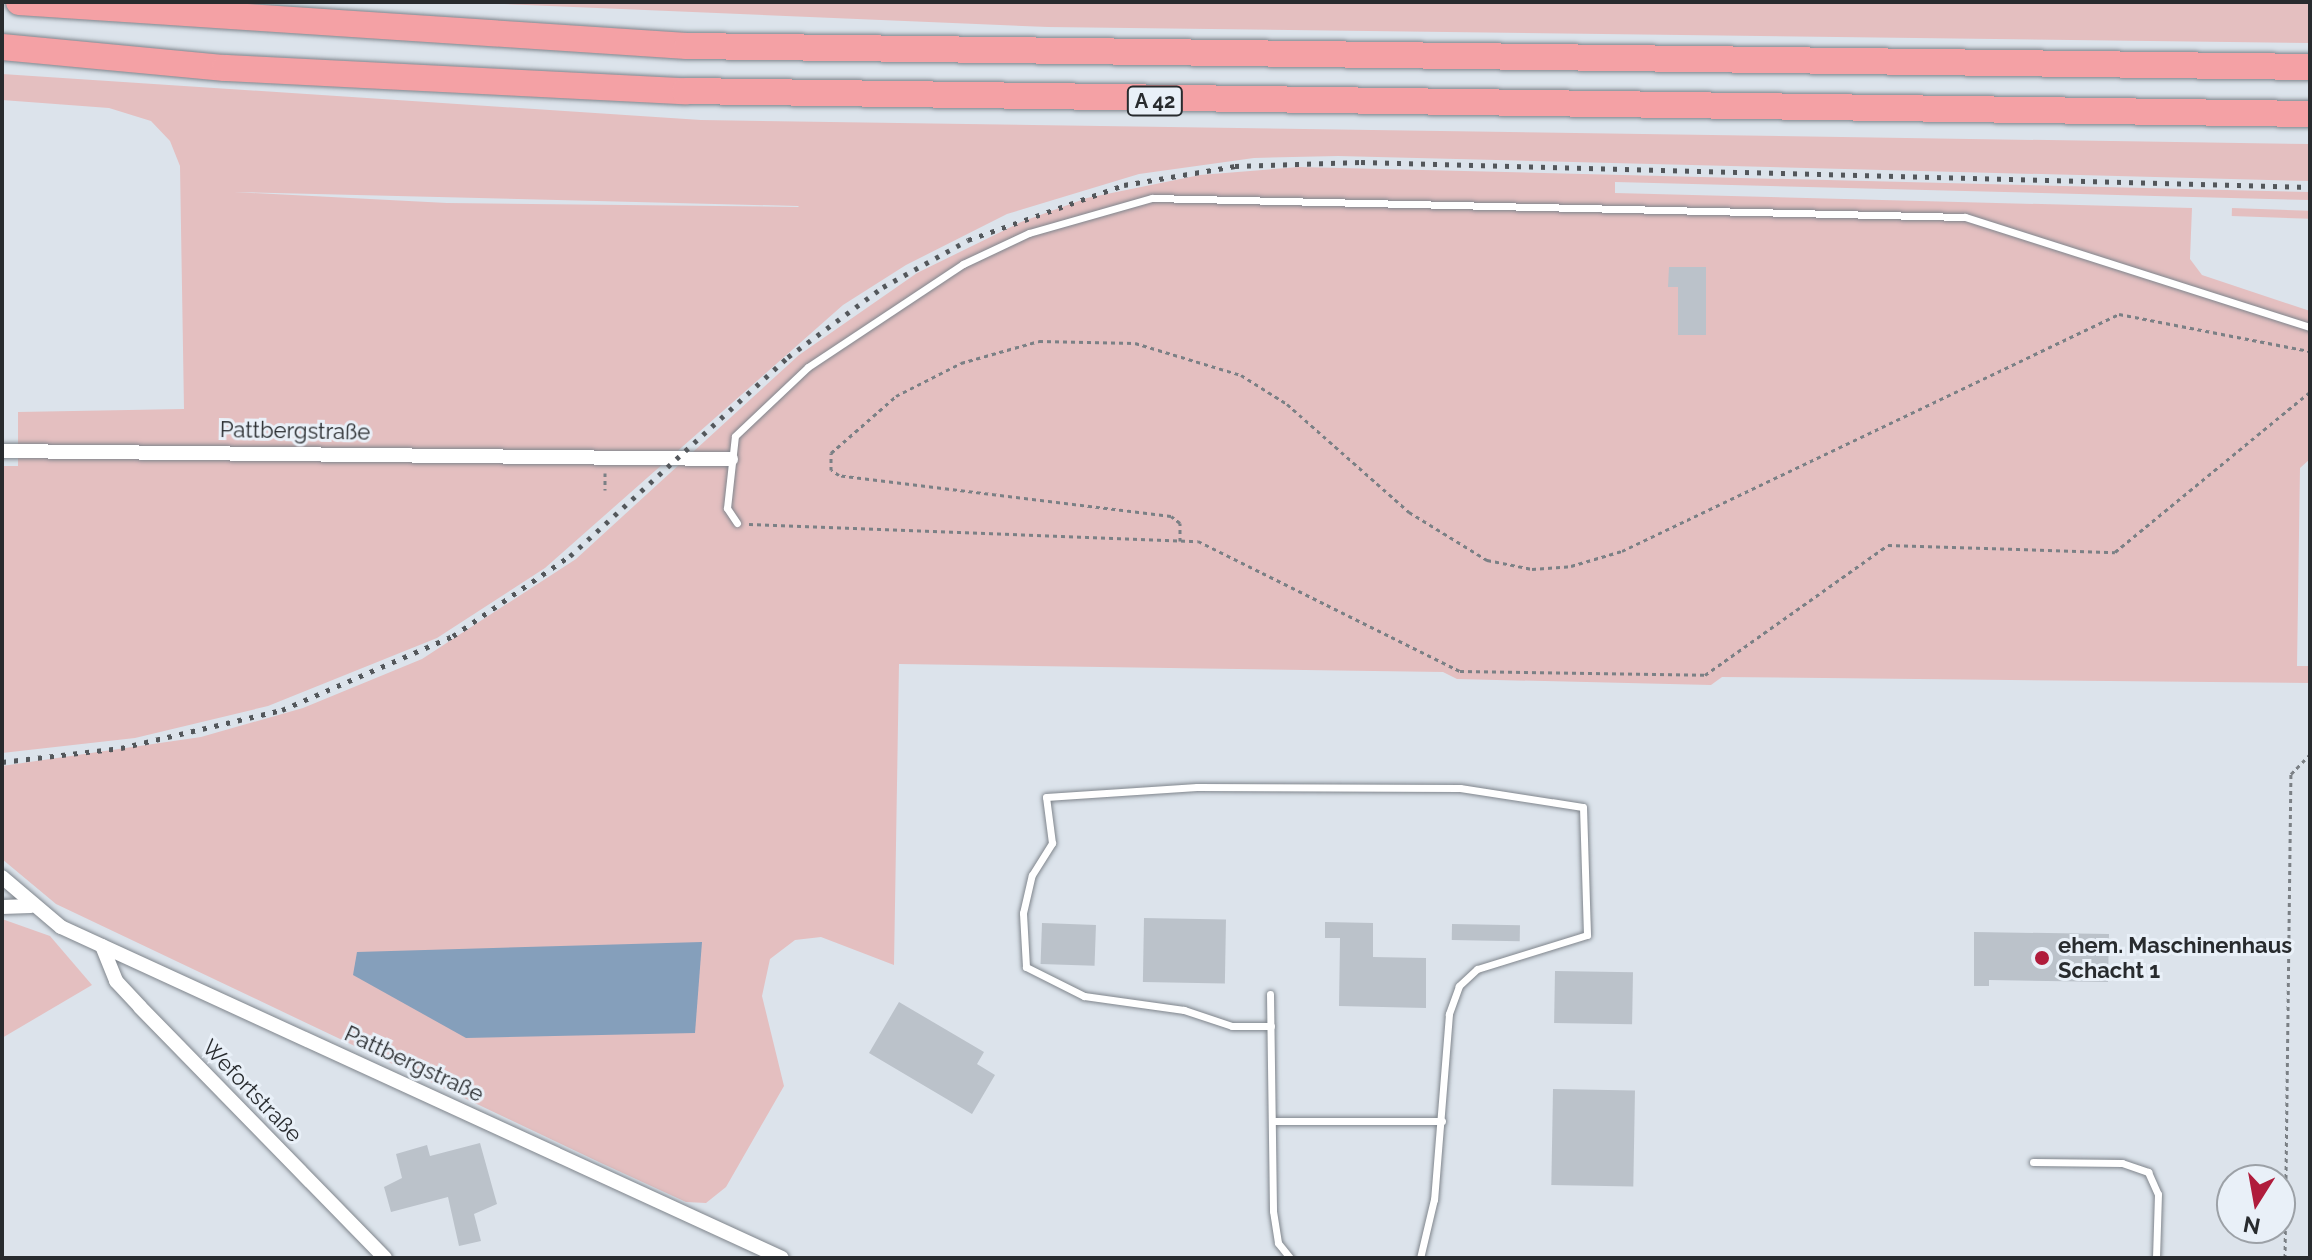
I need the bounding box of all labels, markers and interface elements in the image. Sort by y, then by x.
road number: A 42 [1125,85,1185,117]
street label: Pattbergstraße [220,416,370,446]
place label: ehem. Maschinenhaus Schacht 1 [2058,932,2292,984]
marker: ehem. Maschinenhaus Schacht 1 [2033,949,2051,967]
street label: Pattbergstraße [340,1020,488,1108]
street label: Wefortstraße [197,1034,307,1148]
north arrow [2216,1164,2296,1244]
text: N [2241,1211,2263,1240]

